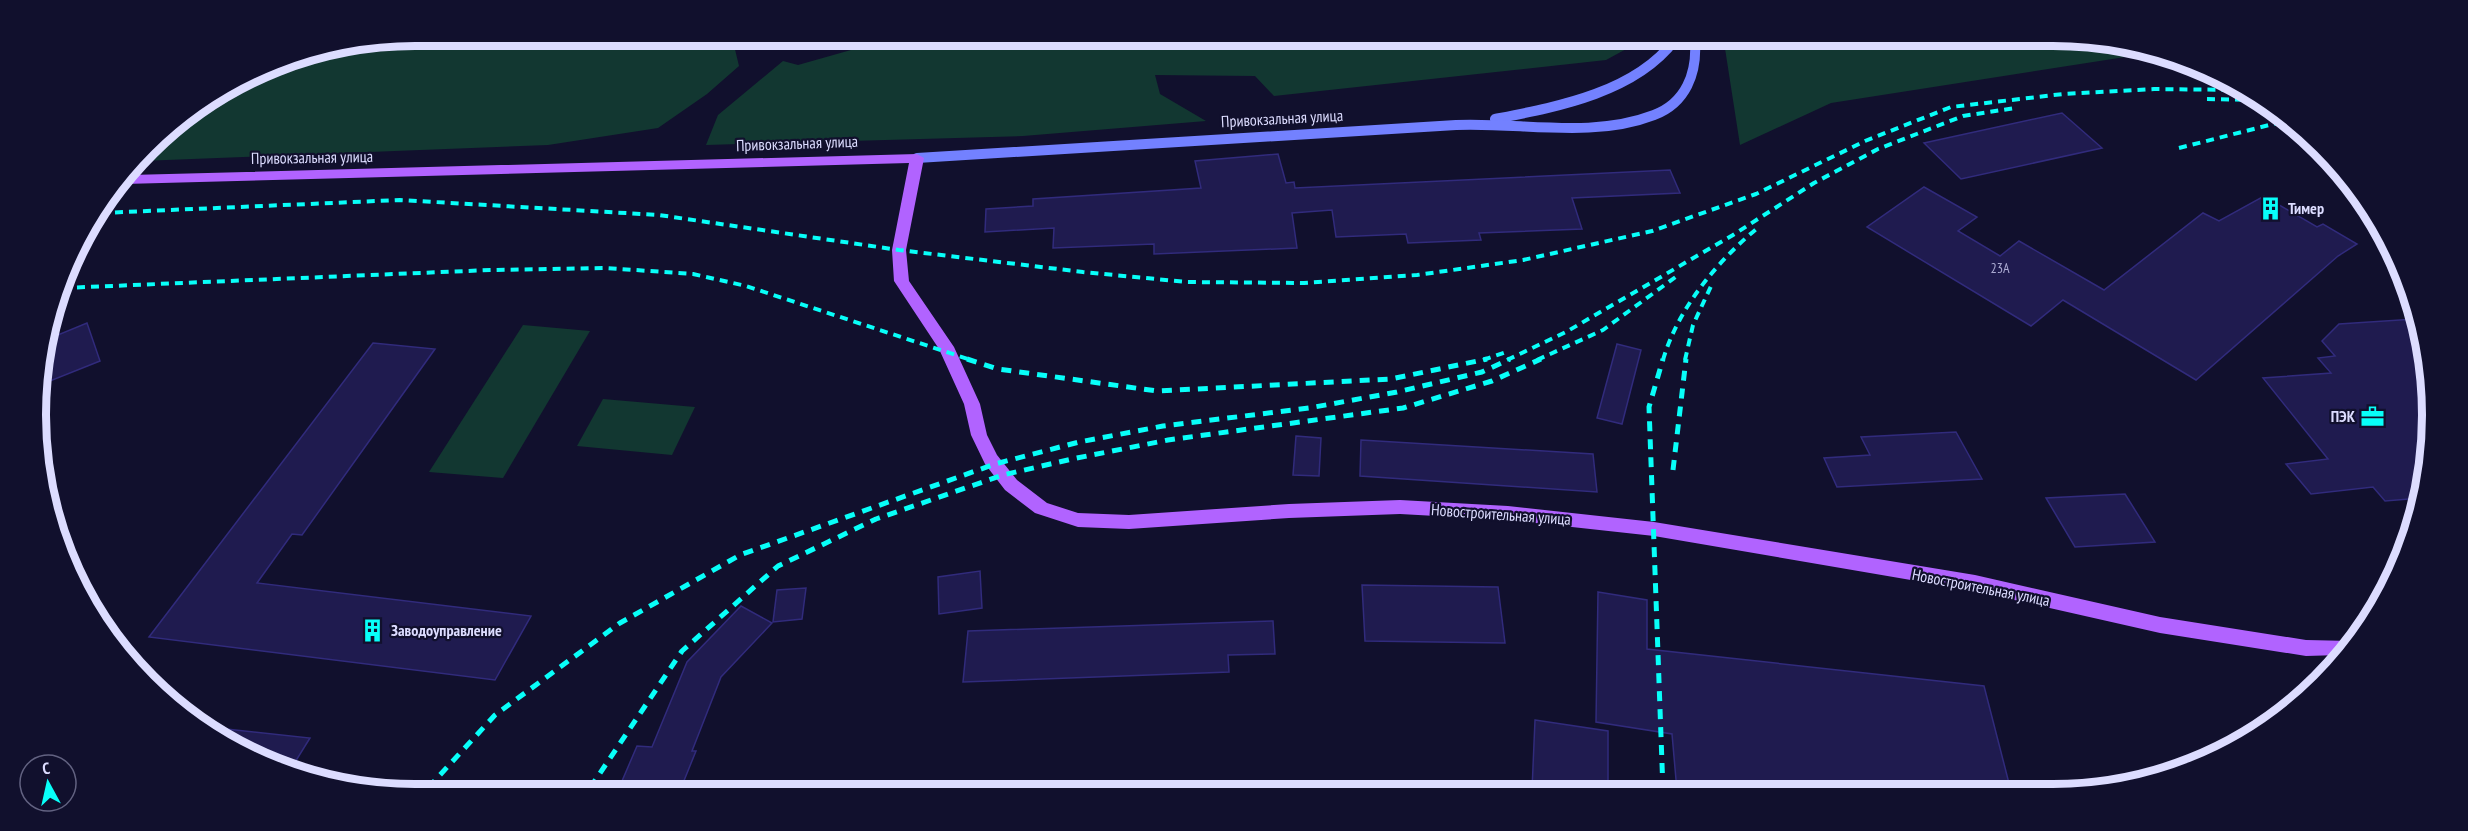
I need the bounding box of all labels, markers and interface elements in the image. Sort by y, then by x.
street label: Привокзальная улица [1220,105,1344,131]
street label: Привокзальная улица [736,131,858,155]
street label: Привокзальная улица [251,146,373,168]
building icon: Тимер [2257,195,2283,221]
place label: Тимер [2288,198,2324,218]
house number: 23А [1990,259,2010,277]
office icon: ПЭК [2360,403,2386,429]
place label: ПЭК [2331,406,2356,426]
street label: Новостроительная улица [1431,499,1571,529]
street label: Новостроительная улица [1910,564,2052,610]
building icon: Заводоуправление [360,617,386,643]
place label: Заводоуправление [391,620,502,640]
north arrow [18,753,78,813]
text: С [41,758,52,779]

